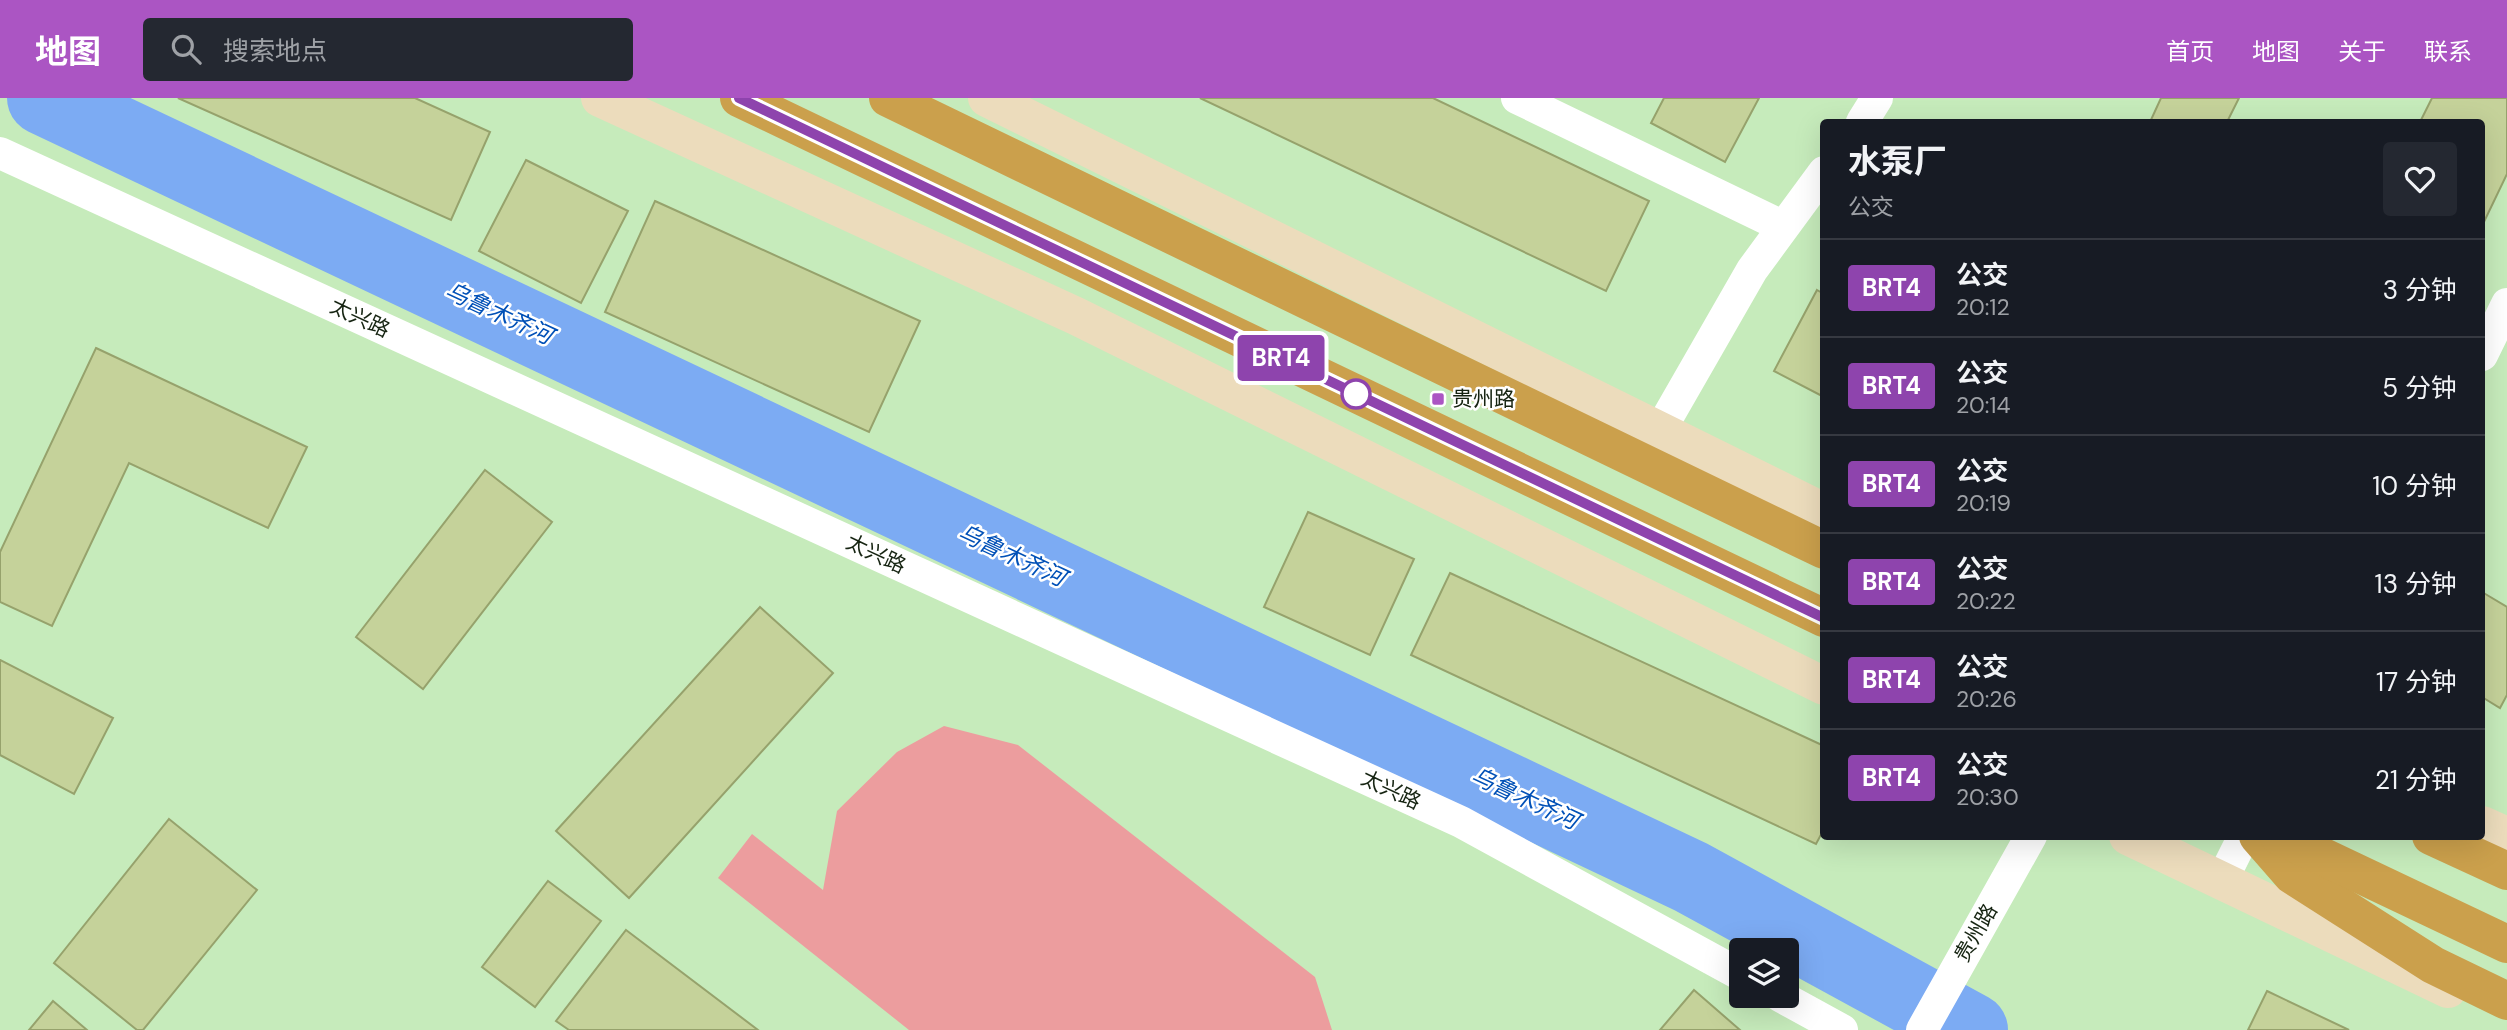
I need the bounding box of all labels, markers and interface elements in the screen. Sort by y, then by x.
search box [143,18,633,81]
text: 地图 [35,30,101,73]
icon: search [167,30,205,68]
text: 搜索地点 [223,34,327,68]
text: 首页 [2166,36,2214,67]
text: 地图 [2252,36,2300,67]
text: 关于 [2338,36,2386,67]
text: 联系 [2424,36,2472,67]
text: 水泵厂 [1848,140,1947,183]
button: heart [2383,142,2457,216]
text: 公交 [1848,192,1894,222]
text: 公交 [1956,258,2008,292]
text: BRT4 [1862,272,1921,303]
text: 3 分钟 [2383,273,2457,307]
water label: 乌鲁木齐河 [441,275,561,353]
street label: 太兴路 [326,292,394,344]
text: 20:12 [1956,292,2010,322]
line badge: BRT4 [1232,335,1330,381]
text: BRT4 [1252,342,1310,373]
text: 公交 [1956,356,2008,390]
text: BRT4 [1862,370,1921,401]
text: 5 分钟 [2382,371,2457,405]
unlabelled marker [1341,379,1371,409]
place label: 贵州路 [1452,385,1515,413]
text: 20:14 [1956,390,2011,420]
marker: 贵州路 [1430,391,1446,407]
text: 公交 [1956,454,2008,488]
text: BRT4 [1862,468,1921,499]
text: 10 分钟 [2372,469,2457,503]
text: 20:19 [1956,488,2011,518]
water label: 乌鲁木齐河 [954,517,1074,595]
street label: 太兴路 [842,528,910,580]
text: 公交 [1956,552,2008,586]
text: BRT4 [1862,566,1921,597]
text: 13 分钟 [2375,567,2457,601]
text: 20:22 [1956,586,2016,616]
text: 公交 [1956,650,2008,684]
text: BRT4 [1862,664,1921,695]
text: 17 分钟 [2376,665,2457,699]
text: 20:26 [1956,684,2017,714]
text: 公交 [1956,748,2008,782]
water label: 乌鲁木齐河 [1467,760,1587,838]
text: BRT4 [1862,762,1921,793]
text: 21 分钟 [2375,763,2457,797]
street label: 太兴路 [1357,764,1425,816]
text: 20:30 [1956,782,2019,812]
street label: 贵州路 [1948,899,2004,967]
map controls [1729,938,1799,1008]
button: layers [1729,938,1799,1008]

